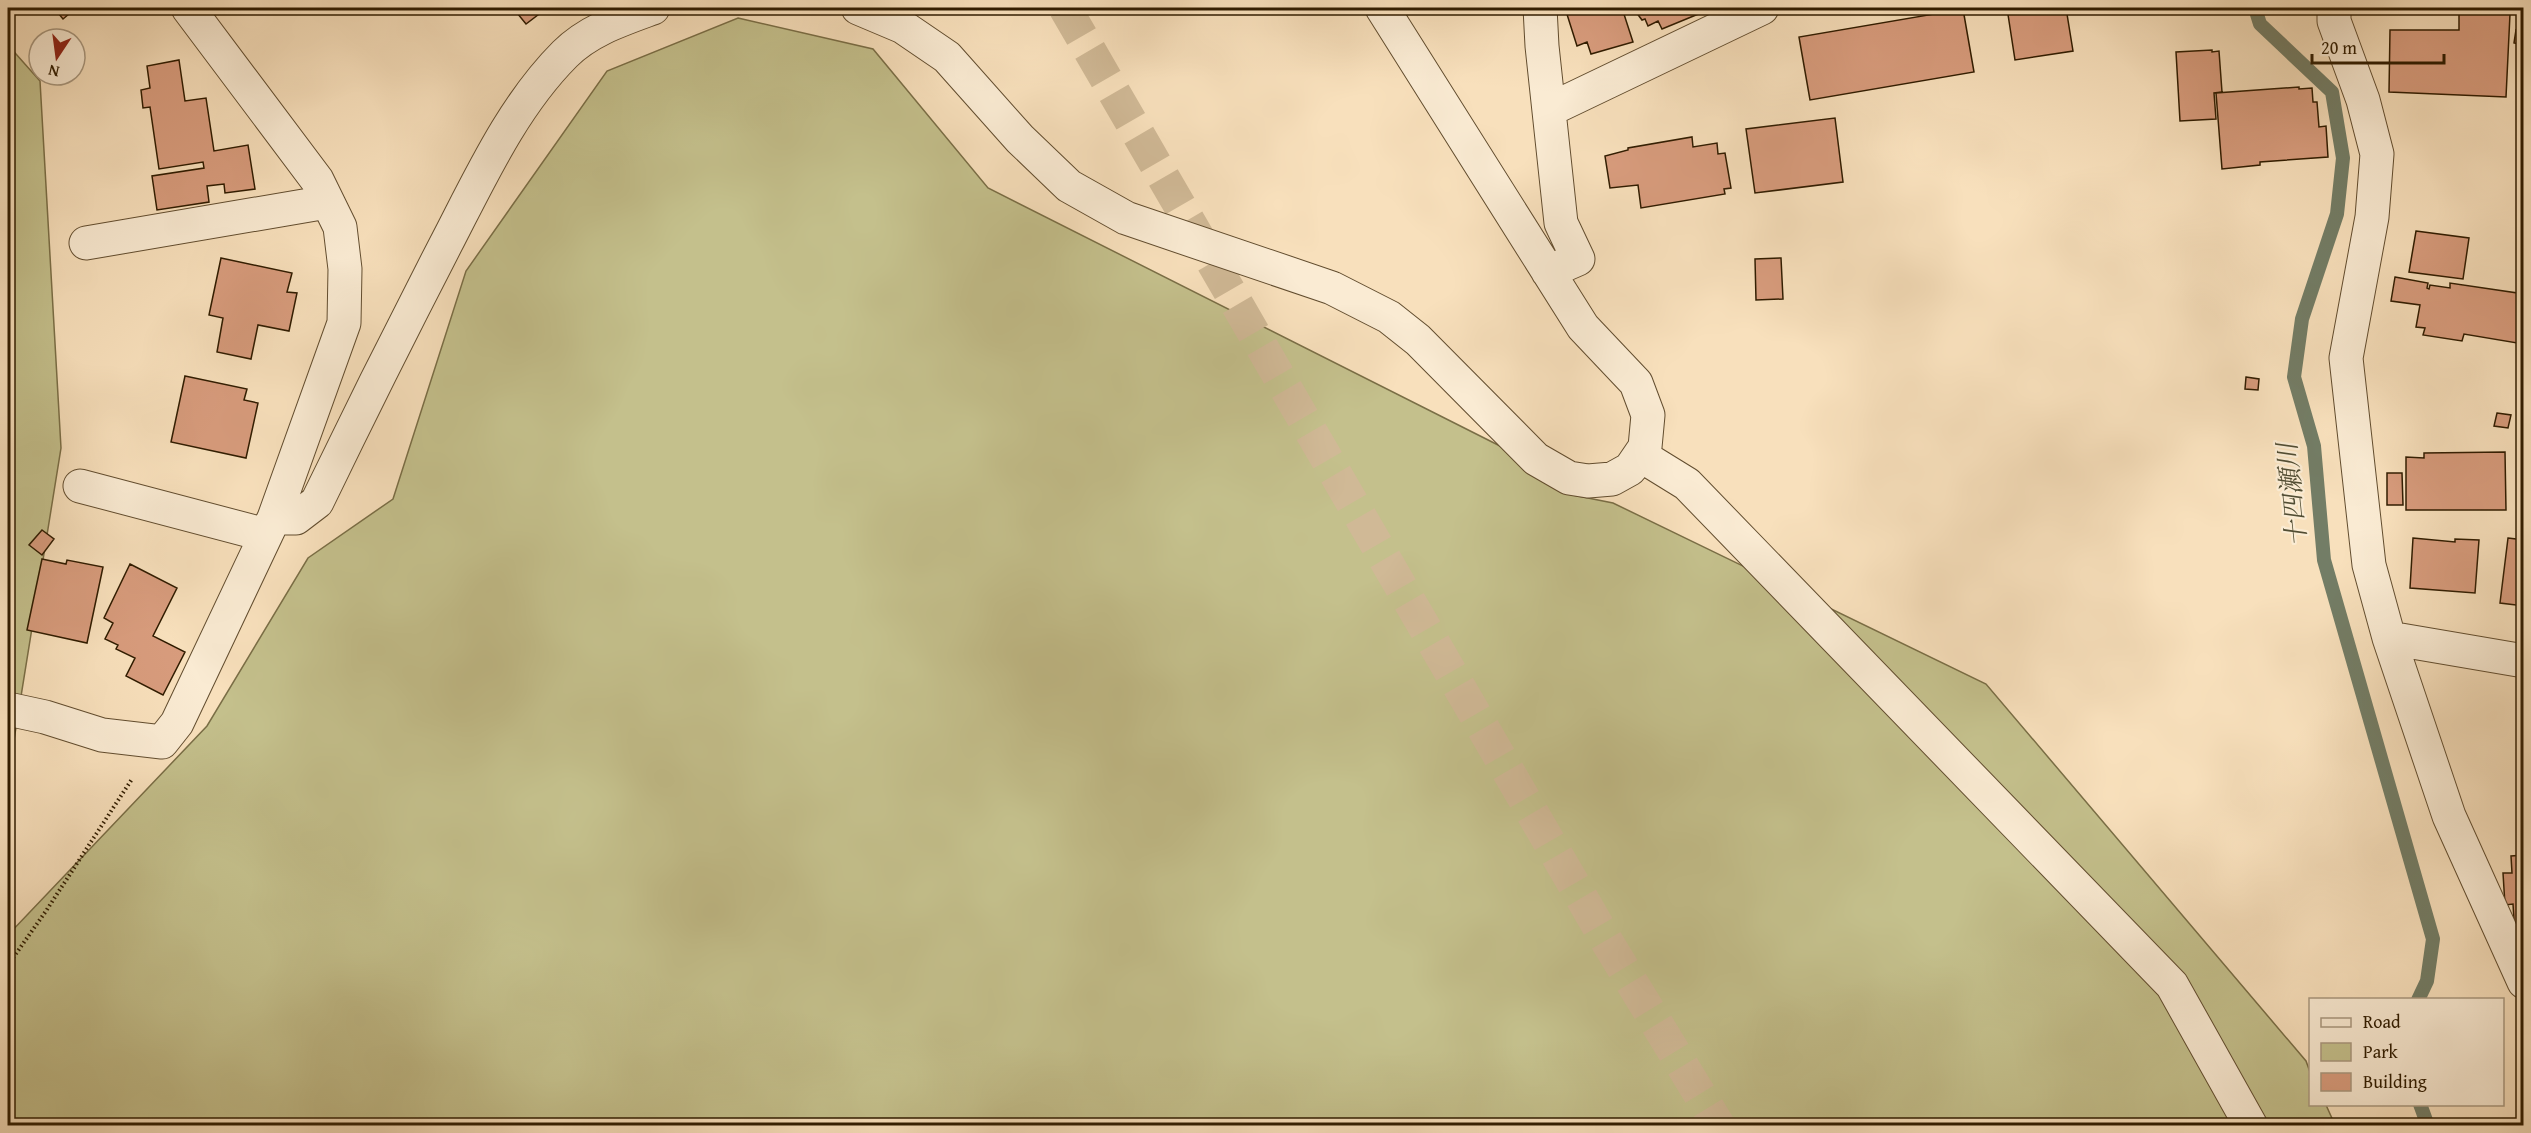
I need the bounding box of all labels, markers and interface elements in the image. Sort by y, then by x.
north arrow [27,27,87,87]
scale bar [2312,27,2444,65]
text: 20 m [2321,34,2357,61]
text: N [45,59,62,85]
water label: 十四瀬川 [2266,438,2316,549]
legend [2309,998,2504,1106]
text: Road [2363,1008,2401,1035]
text: Park [2363,1038,2399,1065]
text: Building [2363,1068,2427,1095]

